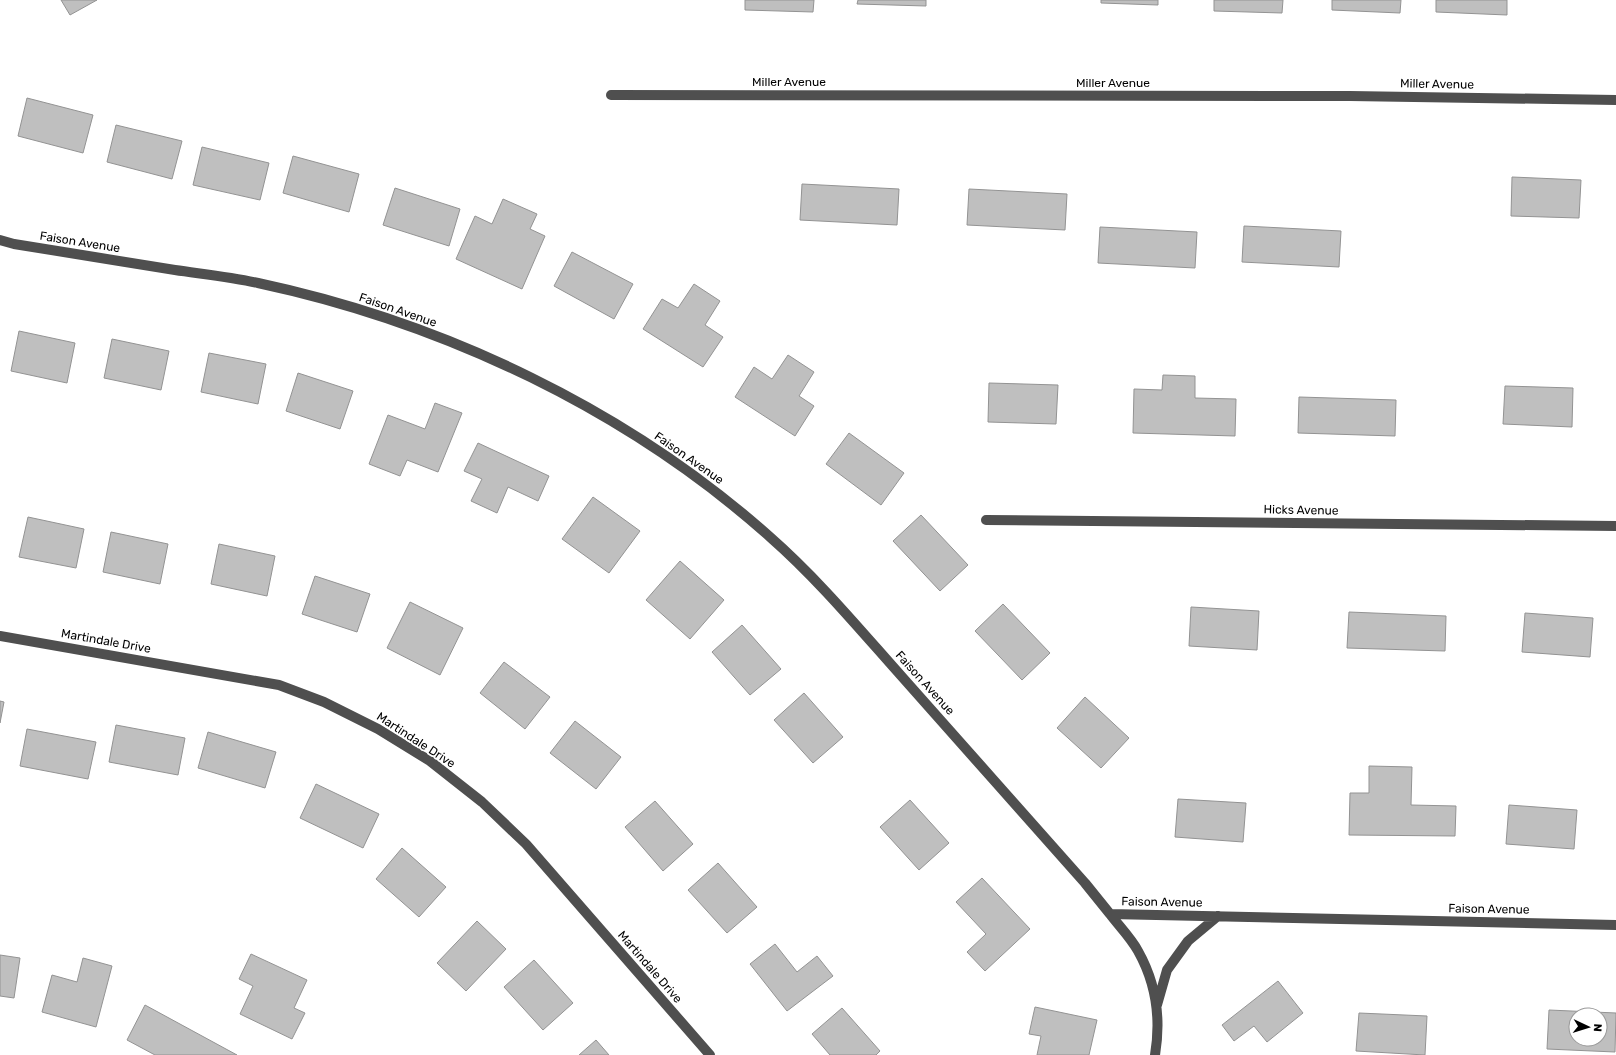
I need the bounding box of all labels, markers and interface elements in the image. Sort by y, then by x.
street label: Miller Avenue [752,75,826,89]
street label: Miller Avenue [1076,76,1150,90]
street label: Miller Avenue [1400,76,1474,92]
street label: Faison Avenue [39,229,121,255]
street label: Faison Avenue [357,290,439,330]
street label: Faison Avenue [652,429,726,487]
street label: Hicks Avenue [1263,502,1339,518]
street label: Martindale Drive [60,626,152,656]
street label: Faison Avenue [893,648,958,718]
street label: Martindale Drive [374,709,458,771]
street label: Faison Avenue [1121,894,1203,910]
street label: Faison Avenue [1448,901,1530,917]
street label: Martindale Drive [615,928,685,1006]
north arrow [1568,1007,1608,1047]
text: N [1591,1023,1604,1032]

